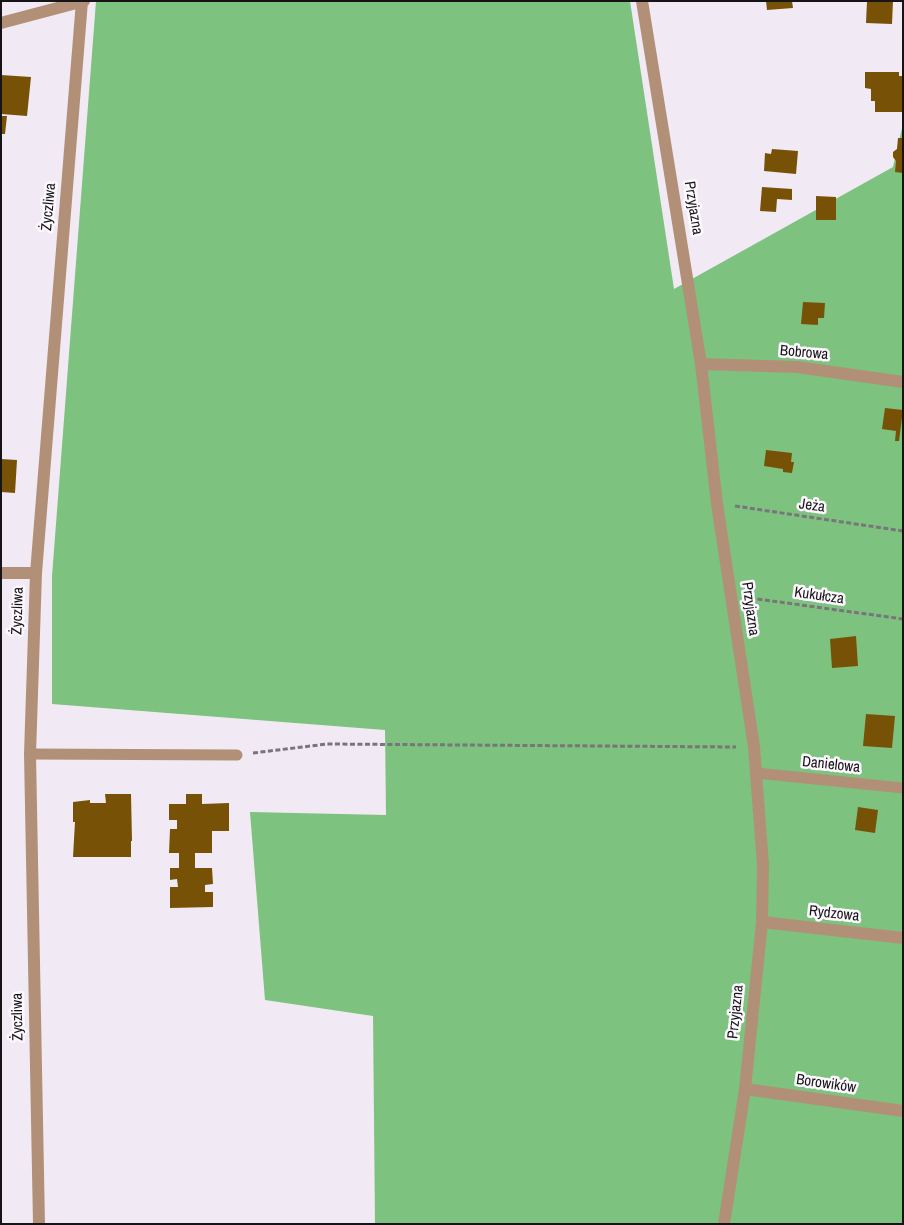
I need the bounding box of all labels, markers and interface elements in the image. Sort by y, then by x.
street label: Przyjazna [680,180,706,236]
street label: Życzliwa [38,182,60,232]
street label: Bobrowa [779,342,829,364]
street label: Jeża [798,495,826,517]
street label: Przyjazna [737,581,763,637]
street label: Kukułcza [793,584,845,608]
street label: Życzliwa [8,587,28,635]
street label: Danielowa [801,753,861,777]
street label: Rydzowa [808,902,860,926]
street label: Przyjazna [724,984,748,1040]
street label: Życzliwa [9,993,27,1041]
street label: Borowików [795,1071,857,1097]

